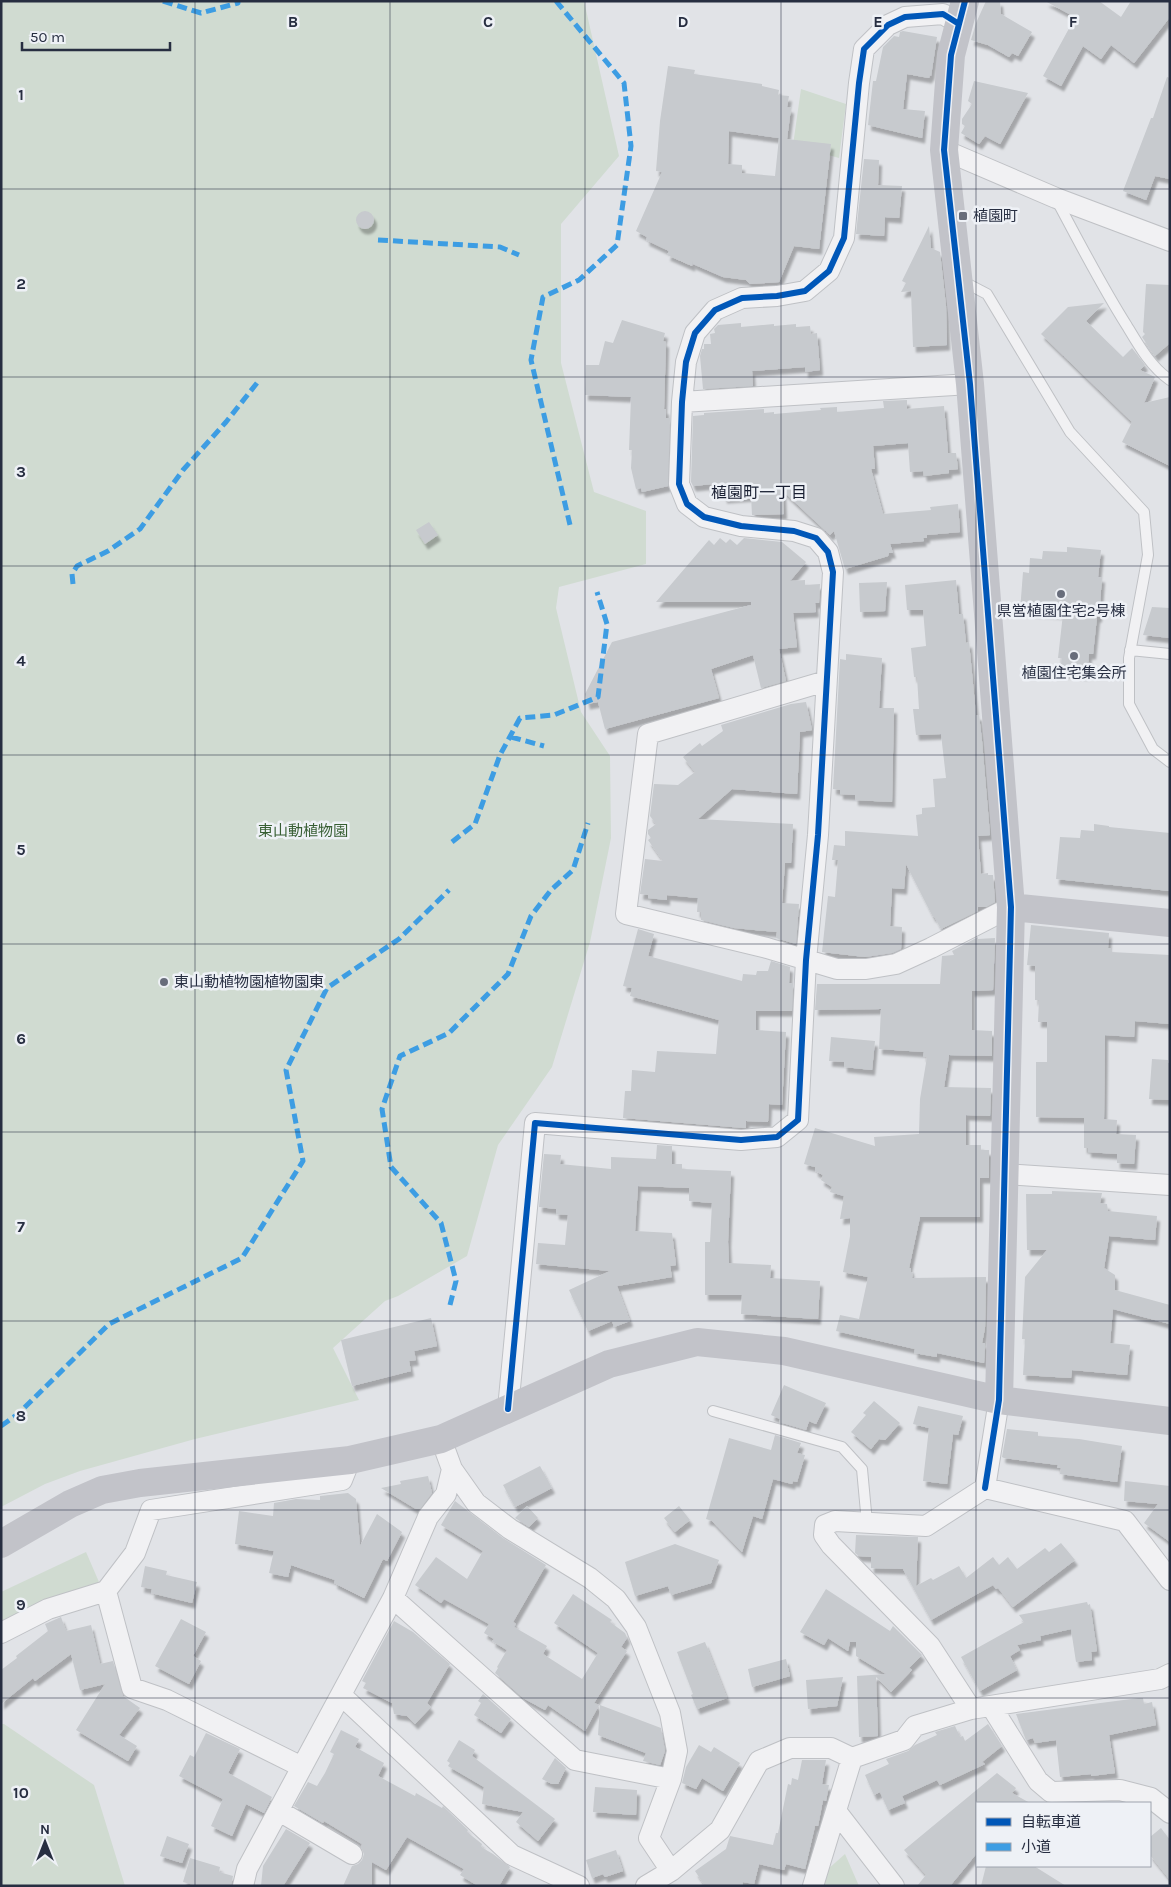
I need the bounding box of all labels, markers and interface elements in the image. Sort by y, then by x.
text: B [288,12,298,31]
text: C [483,12,493,31]
text: D [678,12,689,31]
text: E [873,12,883,31]
text: F [1069,12,1078,31]
scale bar [22,20,170,52]
text: 50 m [30,28,65,46]
text: 1 [18,85,24,104]
place label: 植園町 [973,207,1018,225]
marker: 植園町 [957,210,969,222]
text: 2 [16,274,26,293]
text: 3 [16,462,26,481]
district label: 植園町一丁目 [711,483,807,502]
marker: 県営植園住宅2号棟 [1055,588,1067,600]
place label: 県営植園住宅2号棟 [997,602,1125,620]
marker: 植園住宅集会所 [1068,650,1080,662]
text: 4 [16,651,26,670]
place label: 植園住宅集会所 [1021,664,1127,682]
park label: 東山動植物園 [258,822,348,840]
text: 5 [16,840,26,859]
place label: 東山動植物園植物園東 [174,973,324,991]
marker: 東山動植物園植物園東 [158,976,170,988]
text: 6 [16,1029,26,1048]
text: 7 [17,1217,25,1236]
text: 8 [16,1406,26,1425]
text: 9 [16,1595,26,1614]
text: 10 [13,1783,29,1802]
legend [976,1802,1151,1867]
text: 自転車道 [1021,1813,1081,1831]
north arrow [20,1817,70,1867]
text: N [40,1821,50,1838]
text: 小道 [1021,1838,1051,1856]

